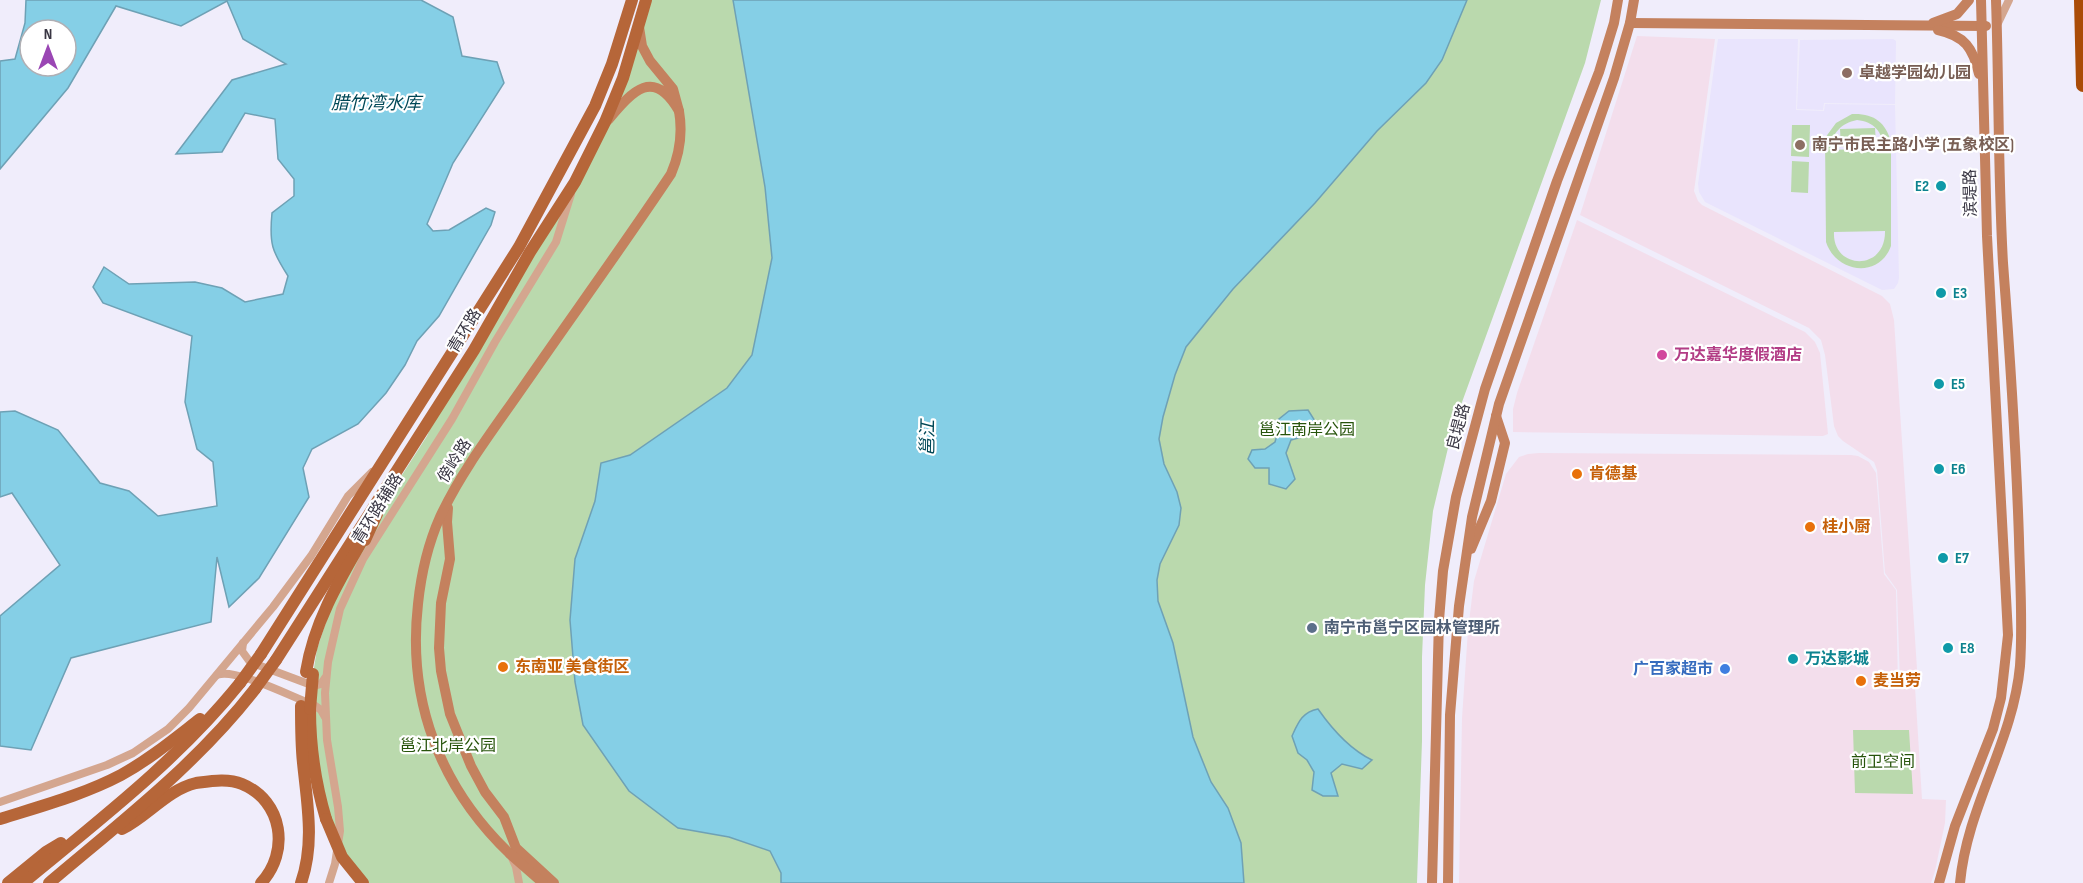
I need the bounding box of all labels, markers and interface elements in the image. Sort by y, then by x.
north arrow [18,18,78,78]
text: N [44,25,52,44]
place label: 卓越学园幼儿园 [1859,63,1971,83]
marker: 卓越学园幼儿园 [1840,66,1854,80]
water label: 腊竹湾水库 [331,93,424,114]
place label: 南宁市民主路小学 (五象校区) [1812,135,2014,155]
marker: 南宁市民主路小学 (五象校区) [1793,138,1807,152]
street label: 滨堤路 [1961,169,1981,217]
place label: E2 [1915,177,1929,196]
marker: E2 [1934,179,1948,193]
place label: E3 [1953,284,1967,303]
marker: E3 [1934,286,1948,300]
street label: 青环路 [444,306,486,356]
place label: 万达嘉华度假酒店 [1674,345,1802,365]
marker: 万达嘉华度假酒店 [1655,348,1669,362]
place label: E5 [1951,375,1965,394]
marker: E5 [1932,377,1946,391]
street label: 良堤路 [1444,401,1474,453]
water label: 邕江 [917,418,939,456]
park label: 邕江南岸公园 [1259,421,1355,440]
street label: 傍岭路 [434,436,476,486]
place label: E6 [1951,460,1965,479]
marker: E6 [1932,462,1946,476]
place label: 肯德基 [1589,464,1638,484]
marker: 肯德基 [1570,467,1584,481]
street label: 青环路辅路 [349,470,407,548]
place label: 桂小厨 [1822,518,1870,537]
marker: 桂小厨 [1803,520,1817,534]
place label: E7 [1955,549,1969,568]
marker: E7 [1936,551,1950,565]
place label: 南宁市邕宁区园林管理所 [1324,619,1500,638]
marker: 南宁市邕宁区园林管理所 [1305,621,1319,635]
place label: E8 [1960,639,1975,658]
marker: E8 [1941,641,1955,655]
place label: 万达影城 [1805,649,1869,669]
marker: 万达影城 [1786,652,1800,666]
place label: 东南亚 美食街区 [515,658,630,677]
marker: 东南亚 美食街区 [496,660,510,674]
place label: 广百家超市 [1633,660,1713,679]
marker: 广百家超市 [1718,662,1732,676]
place label: 麦当劳 [1873,672,1921,691]
marker: 麦当劳 [1854,674,1868,688]
park label: 邕江北岸公园 [400,737,496,756]
park label: 前卫空间 [1851,753,1915,772]

